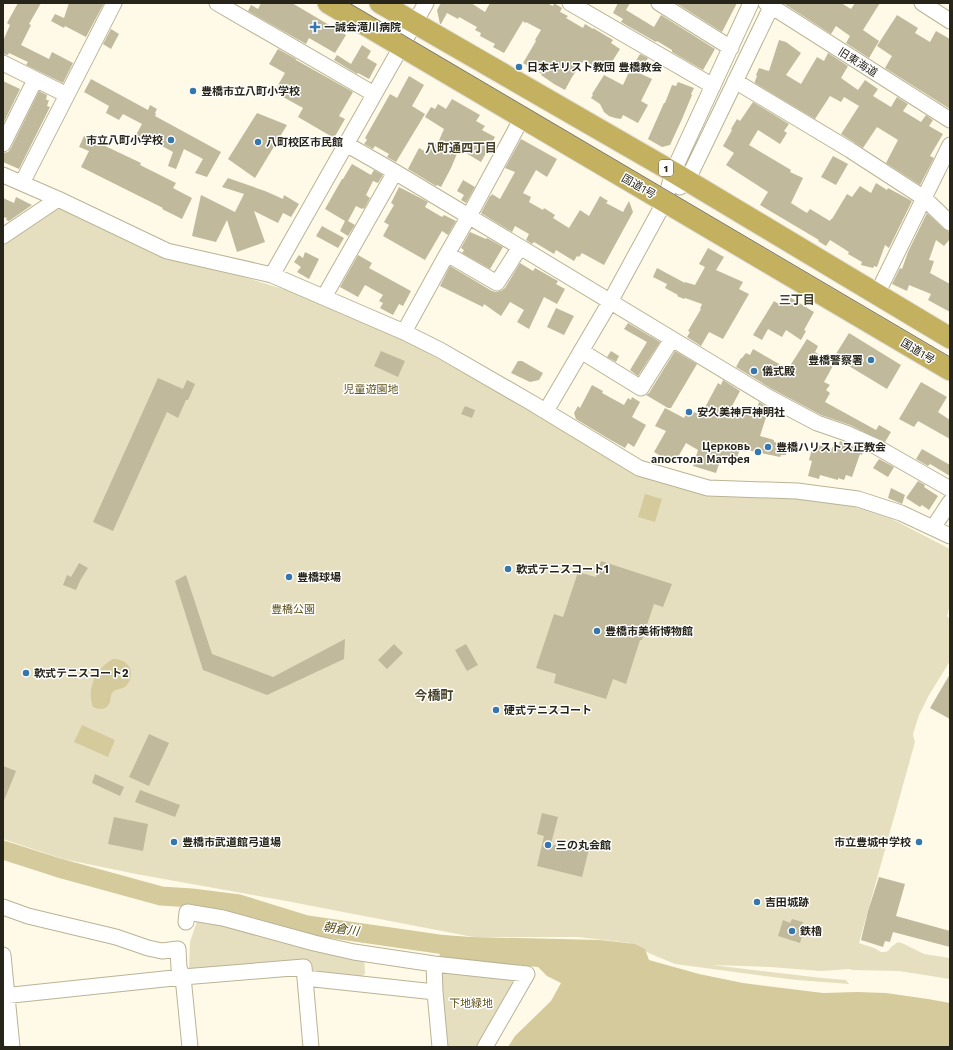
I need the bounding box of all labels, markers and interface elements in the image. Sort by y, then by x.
marker: 一誠会滝川病院 [309,21,321,33]
place label: 一誠会滝川病院 [324,21,401,34]
street label: 旧東海道 [836,45,880,80]
place label: 日本キリスト教団 豊橋教会 [527,61,662,74]
marker: 日本キリスト教団 豊橋教会 [514,62,524,72]
place label: 豊橋市立八町小学校 [201,85,300,98]
marker: 豊橋市立八町小学校 [188,86,198,96]
place label: 市立八町小学校 [86,134,163,147]
marker: 市立八町小学校 [166,135,176,145]
place label: 八町校区市民館 [266,136,343,149]
marker: 八町校区市民館 [253,137,263,147]
district label: 八町通四丁目 [425,141,497,155]
road number: 1 [659,160,673,176]
street label: 国道1号 [619,171,658,201]
district label: 三丁目 [779,293,815,307]
street label: 国道1号 [898,336,937,367]
place label: 豊橋警察署 [808,354,863,367]
marker: 豊橋警察署 [866,355,876,365]
place label: 儀式殿 [762,365,795,378]
marker: 儀式殿 [749,366,759,376]
park label: 児童遊園地 [344,383,399,396]
place label: 安久美神戸神明社 [697,406,785,419]
marker: 安久美神戸神明社 [684,407,694,417]
place label: Церковь апостола Матфея [651,440,750,466]
place label: 豊橋ハリストス正教会 [776,441,886,454]
marker: 豊橋ハリストス正教会 [763,442,773,452]
marker: Церковь апостола Матфея [753,447,763,457]
place label: 軟式テニスコート1 [516,563,609,576]
marker: 軟式テニスコート1 [503,564,513,574]
place label: 豊橋球場 [297,571,341,584]
marker: 豊橋球場 [284,572,294,582]
park label: 豊橋公園 [271,603,315,616]
place label: 豊橋市美術博物館 [605,625,693,638]
marker: 豊橋市美術博物館 [592,626,602,636]
place label: 軟式テニスコート2 [34,667,129,680]
marker: 軟式テニスコート2 [21,668,31,678]
district label: 今橋町 [414,688,454,703]
place label: 硬式テニスコート [504,704,592,717]
marker: 硬式テニスコート [491,705,501,715]
place label: 豊橋市武道館弓道場 [182,836,281,849]
place label: 市立豊城中学校 [834,836,911,849]
marker: 豊橋市武道館弓道場 [169,837,179,847]
marker: 市立豊城中学校 [914,837,924,847]
place label: 三の丸会館 [556,839,611,852]
marker: 三の丸会館 [543,840,553,850]
place label: 吉田城跡 [765,896,809,909]
marker: 吉田城跡 [752,897,762,907]
water label: 朝倉川 [322,920,362,939]
place label: 鉄櫓 [800,925,822,938]
marker: 鉄櫓 [787,926,797,936]
park label: 下地緑地 [449,997,493,1010]

